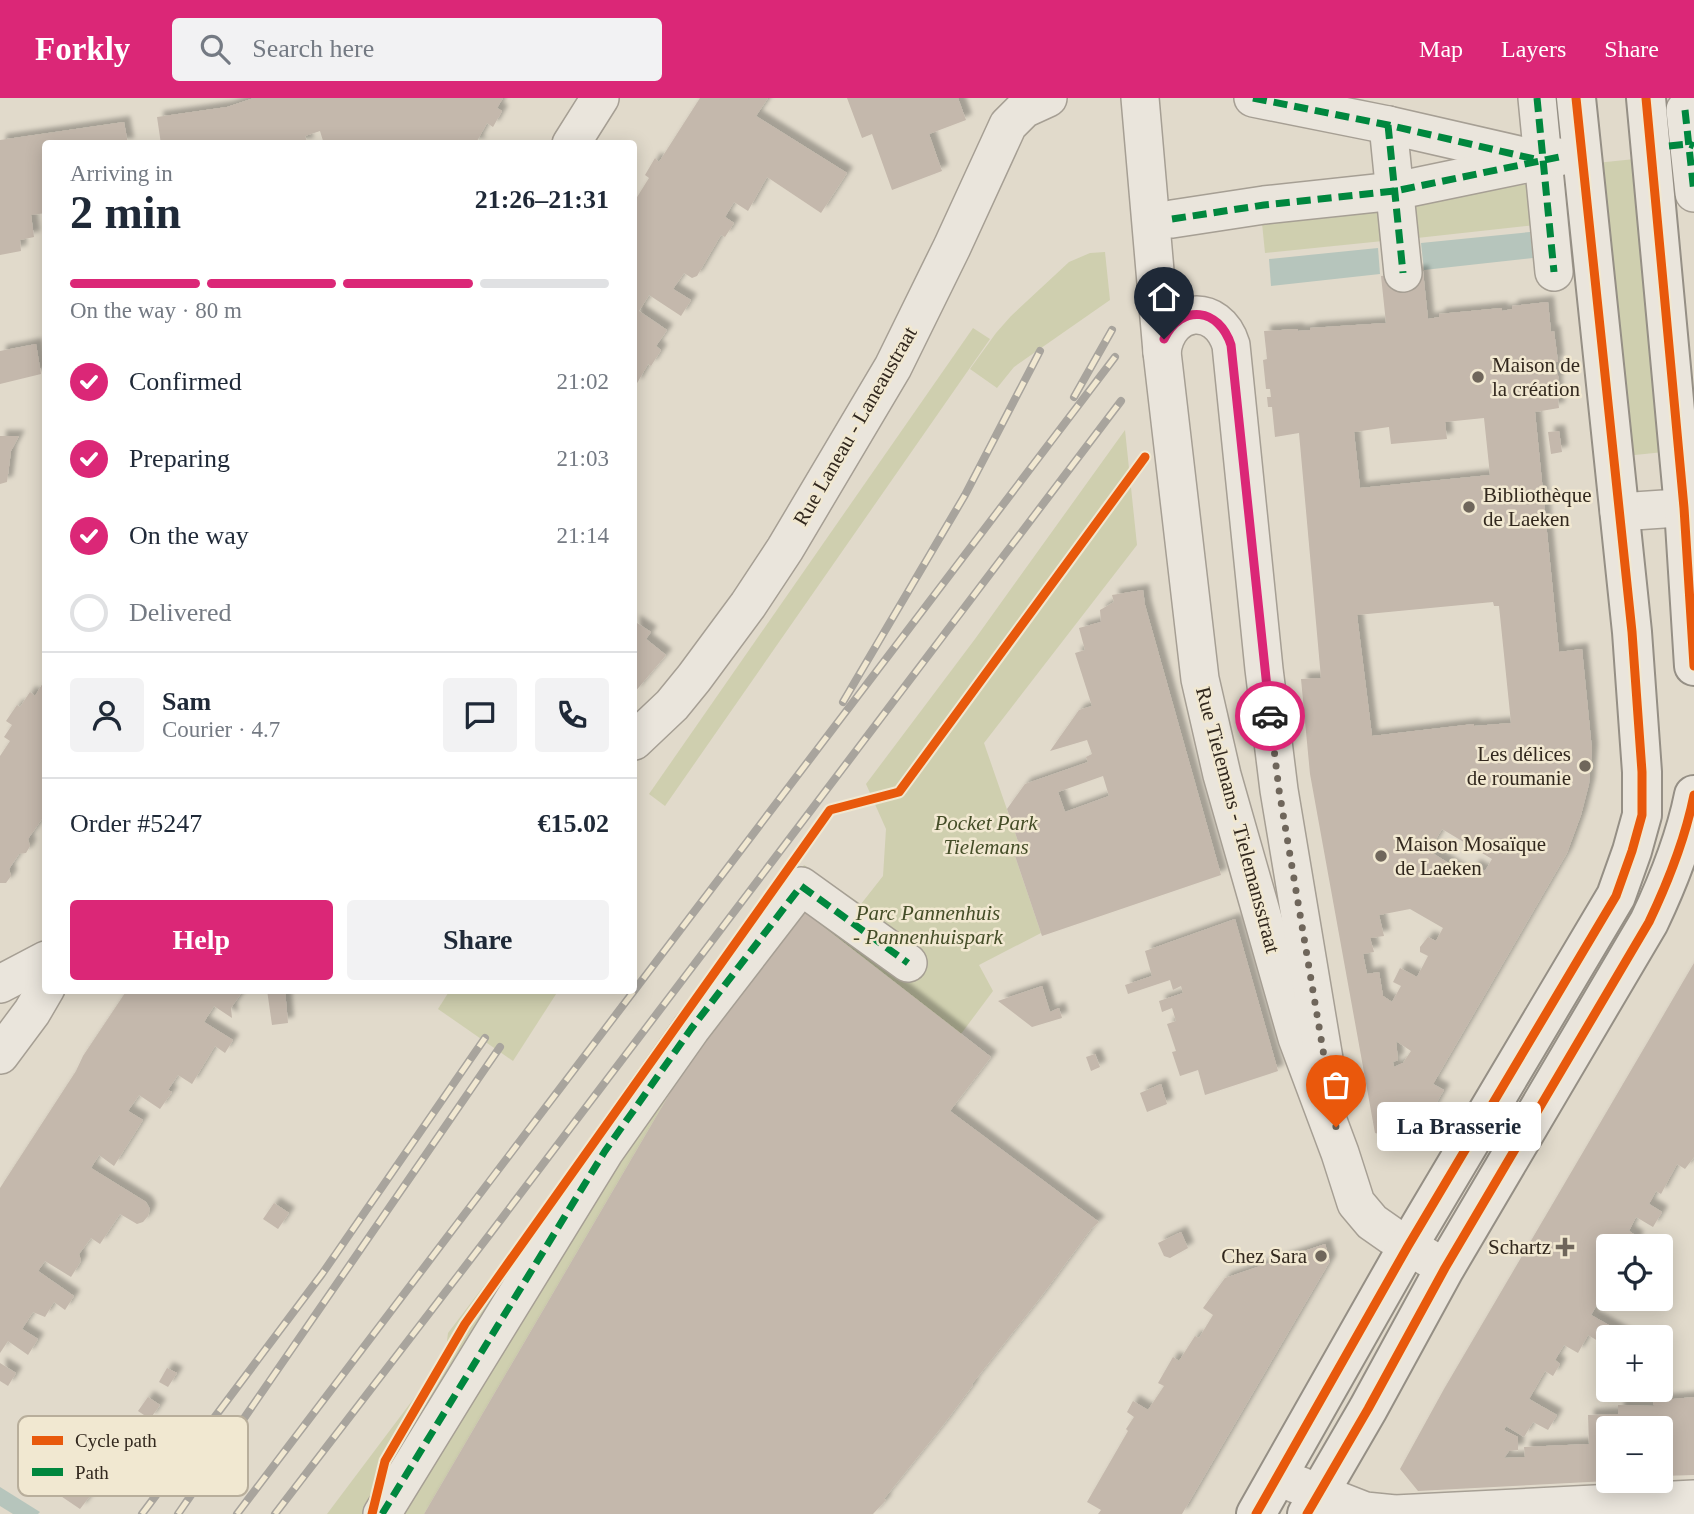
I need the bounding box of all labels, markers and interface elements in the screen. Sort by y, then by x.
search box [172,18,662,81]
icon: search [196,30,234,68]
text: Forkly [35,31,130,67]
text: Search here [252,34,374,63]
text: Map [1419,36,1463,62]
text: Layers [1501,36,1566,62]
text: Share [1604,36,1659,62]
text: Arriving in [70,161,173,186]
text: 21:26–21:31 [475,185,609,214]
text: 2 min [70,187,181,238]
pin [1134,267,1194,339]
icon: home [1145,278,1183,316]
text: On the way · 80 m [70,298,242,323]
street label: Rue Laneau - Laneaustraat [788,322,922,530]
place label: Maison de la création [1492,353,1581,401]
icon: check [70,363,108,401]
text: Confirmed [129,367,242,396]
text: 21:02 [557,369,609,394]
marker: Maison de la création [1470,369,1486,385]
icon: check [70,440,108,478]
text: Preparing [129,444,230,473]
text: 21:03 [557,446,609,471]
place label: Bibliothèque de Laeken [1483,483,1592,531]
marker: Bibliothèque de Laeken [1461,499,1477,515]
icon: check [70,517,108,555]
text: On the way [129,521,249,550]
text: 21:14 [557,523,609,548]
text: Delivered [129,598,232,627]
button: person [70,678,144,752]
button: chat [443,678,517,752]
button: phone [535,678,609,752]
courier [1235,681,1305,751]
street label: Rue Tielemans - Tielemansstraat [1191,684,1285,956]
text: Sam [162,687,211,716]
icon: car [1251,697,1289,735]
text: Courier · 4.7 [162,717,280,742]
place label: Les délices de roumanie [1467,742,1571,790]
marker: Les délices de roumanie [1577,758,1593,774]
text: Order #5247 [70,809,202,838]
text: €15.02 [538,809,609,838]
park label: Pocket Park Tielemans [933,811,1038,859]
place label: Maison Mosaïque de Laeken [1395,832,1546,880]
marker: Maison Mosaïque de Laeken [1373,848,1389,864]
button: Help [70,900,333,980]
button: Share [347,900,609,980]
park label: Parc Pannenhuis - Pannenhuispark [853,901,1004,949]
pin [1306,1055,1366,1127]
icon: bag [1317,1066,1355,1104]
callout: La Brasserie [1378,1102,1542,1152]
text: La Brasserie [1397,1114,1521,1139]
map controls [1596,1234,1673,1493]
button: locate [1596,1234,1673,1311]
place label: Schartz [1488,1235,1551,1259]
marker: Schartz [1557,1239,1573,1255]
place label: Chez Sara [1221,1244,1308,1268]
marker: Chez Sara [1313,1248,1329,1264]
button: + [1596,1325,1673,1402]
legend [18,1416,248,1496]
button: − [1596,1416,1673,1493]
text: Cycle path [75,1430,157,1451]
text: Path [75,1462,109,1483]

